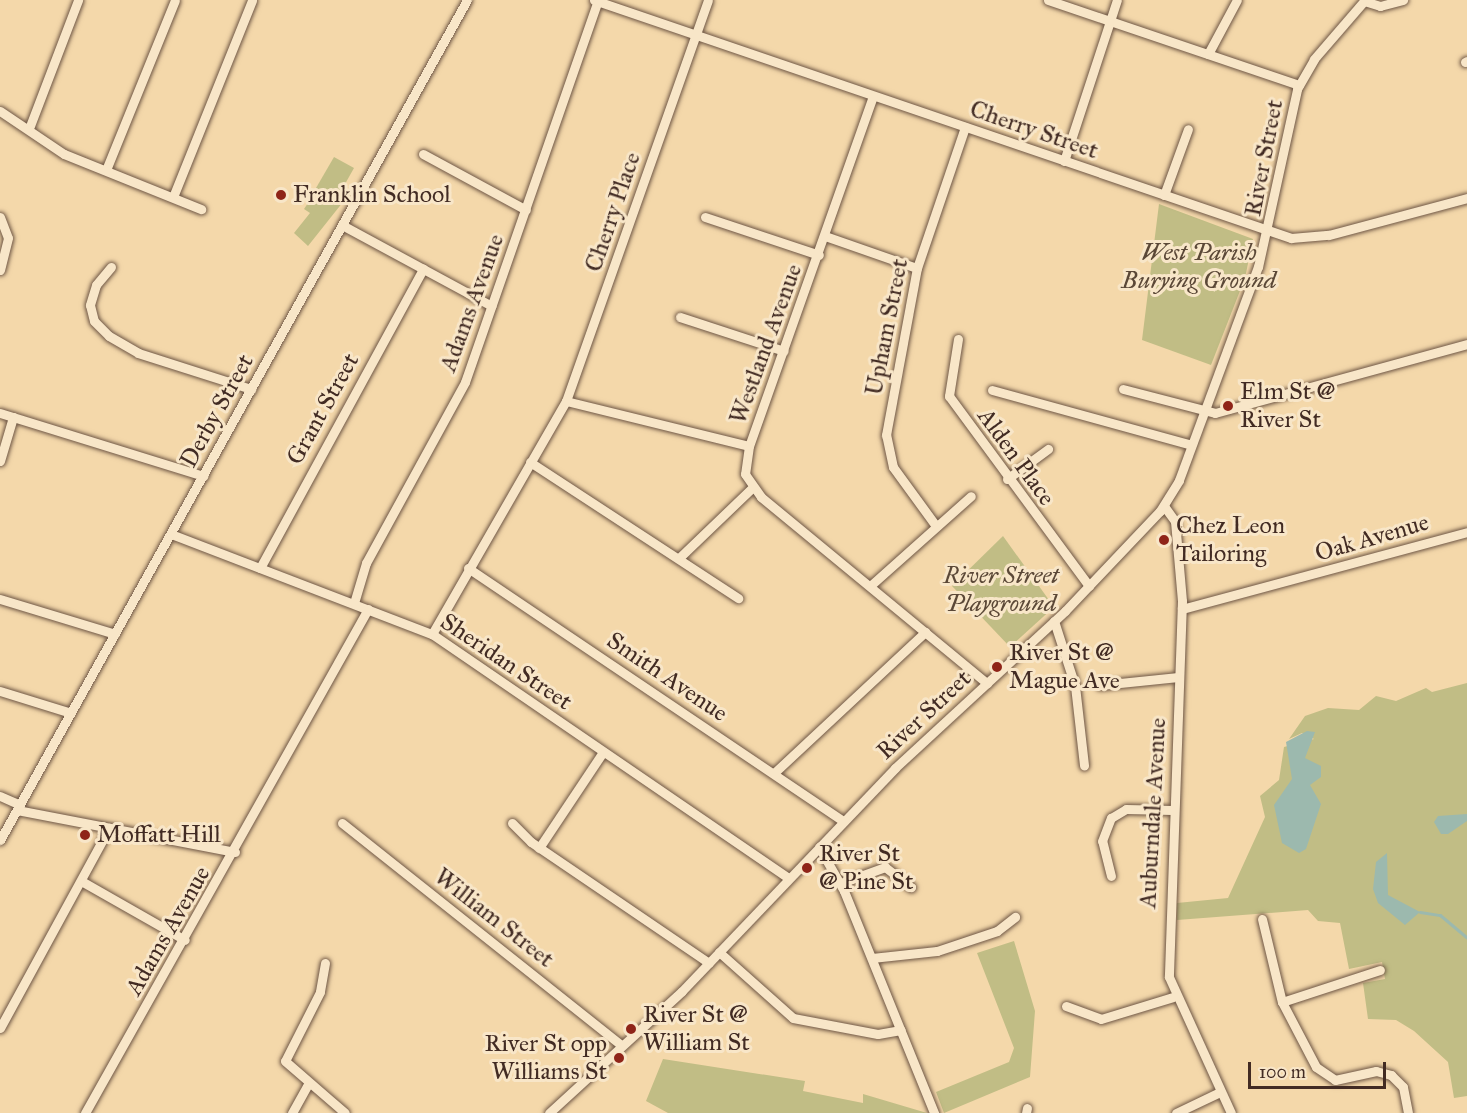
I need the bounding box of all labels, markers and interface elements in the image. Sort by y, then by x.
street label: Cherry Street [966,95,1102,165]
street label: River Street [1239,97,1289,219]
street label: Cherry Place [579,148,647,276]
place label: Franklin School [293,181,451,209]
marker: Franklin School [274,188,288,202]
street label: Adams Avenue [434,230,510,376]
park label: West Parish Burying Ground [1122,239,1276,295]
street label: Upham Street [860,256,914,398]
street label: Westland Avenue [724,260,808,428]
street label: Grant Street [281,348,365,470]
street label: Derby Street [174,349,260,473]
place label: Elm St @ River St [1240,378,1335,434]
marker: Elm St @ River St [1221,399,1235,413]
street label: Alden Place [971,403,1061,511]
street label: Oak Avenue [1312,508,1432,568]
place label: Chez Leon Tailoring [1176,512,1285,568]
marker: Chez Leon Tailoring [1157,533,1171,547]
park label: River Street Playground [943,562,1059,618]
street label: Sheridan Street [435,607,577,717]
street label: Smith Avenue [601,626,733,728]
place label: River St @ Mague Ave [1009,639,1120,695]
marker: River St @ Mague Ave [990,660,1004,674]
street label: River Street [871,664,977,766]
street label: Auburndale Avenue [1134,717,1172,909]
place label: Moffatt Hill [97,821,221,849]
marker: Moffatt Hill [78,828,92,842]
place label: River St @ Pine St [819,840,913,896]
street label: Adams Avenue [119,861,217,1001]
marker: River St @ Pine St [800,861,814,875]
street label: William Street [428,862,560,974]
place label: River St @ William St [643,1001,750,1057]
marker: River St @ William St [624,1022,638,1036]
place label: River St opp Williams St [485,1030,607,1086]
scale bar [1251,1050,1389,1088]
marker: River St opp Williams St [612,1051,626,1065]
text: 100 m [1259,1061,1306,1083]

